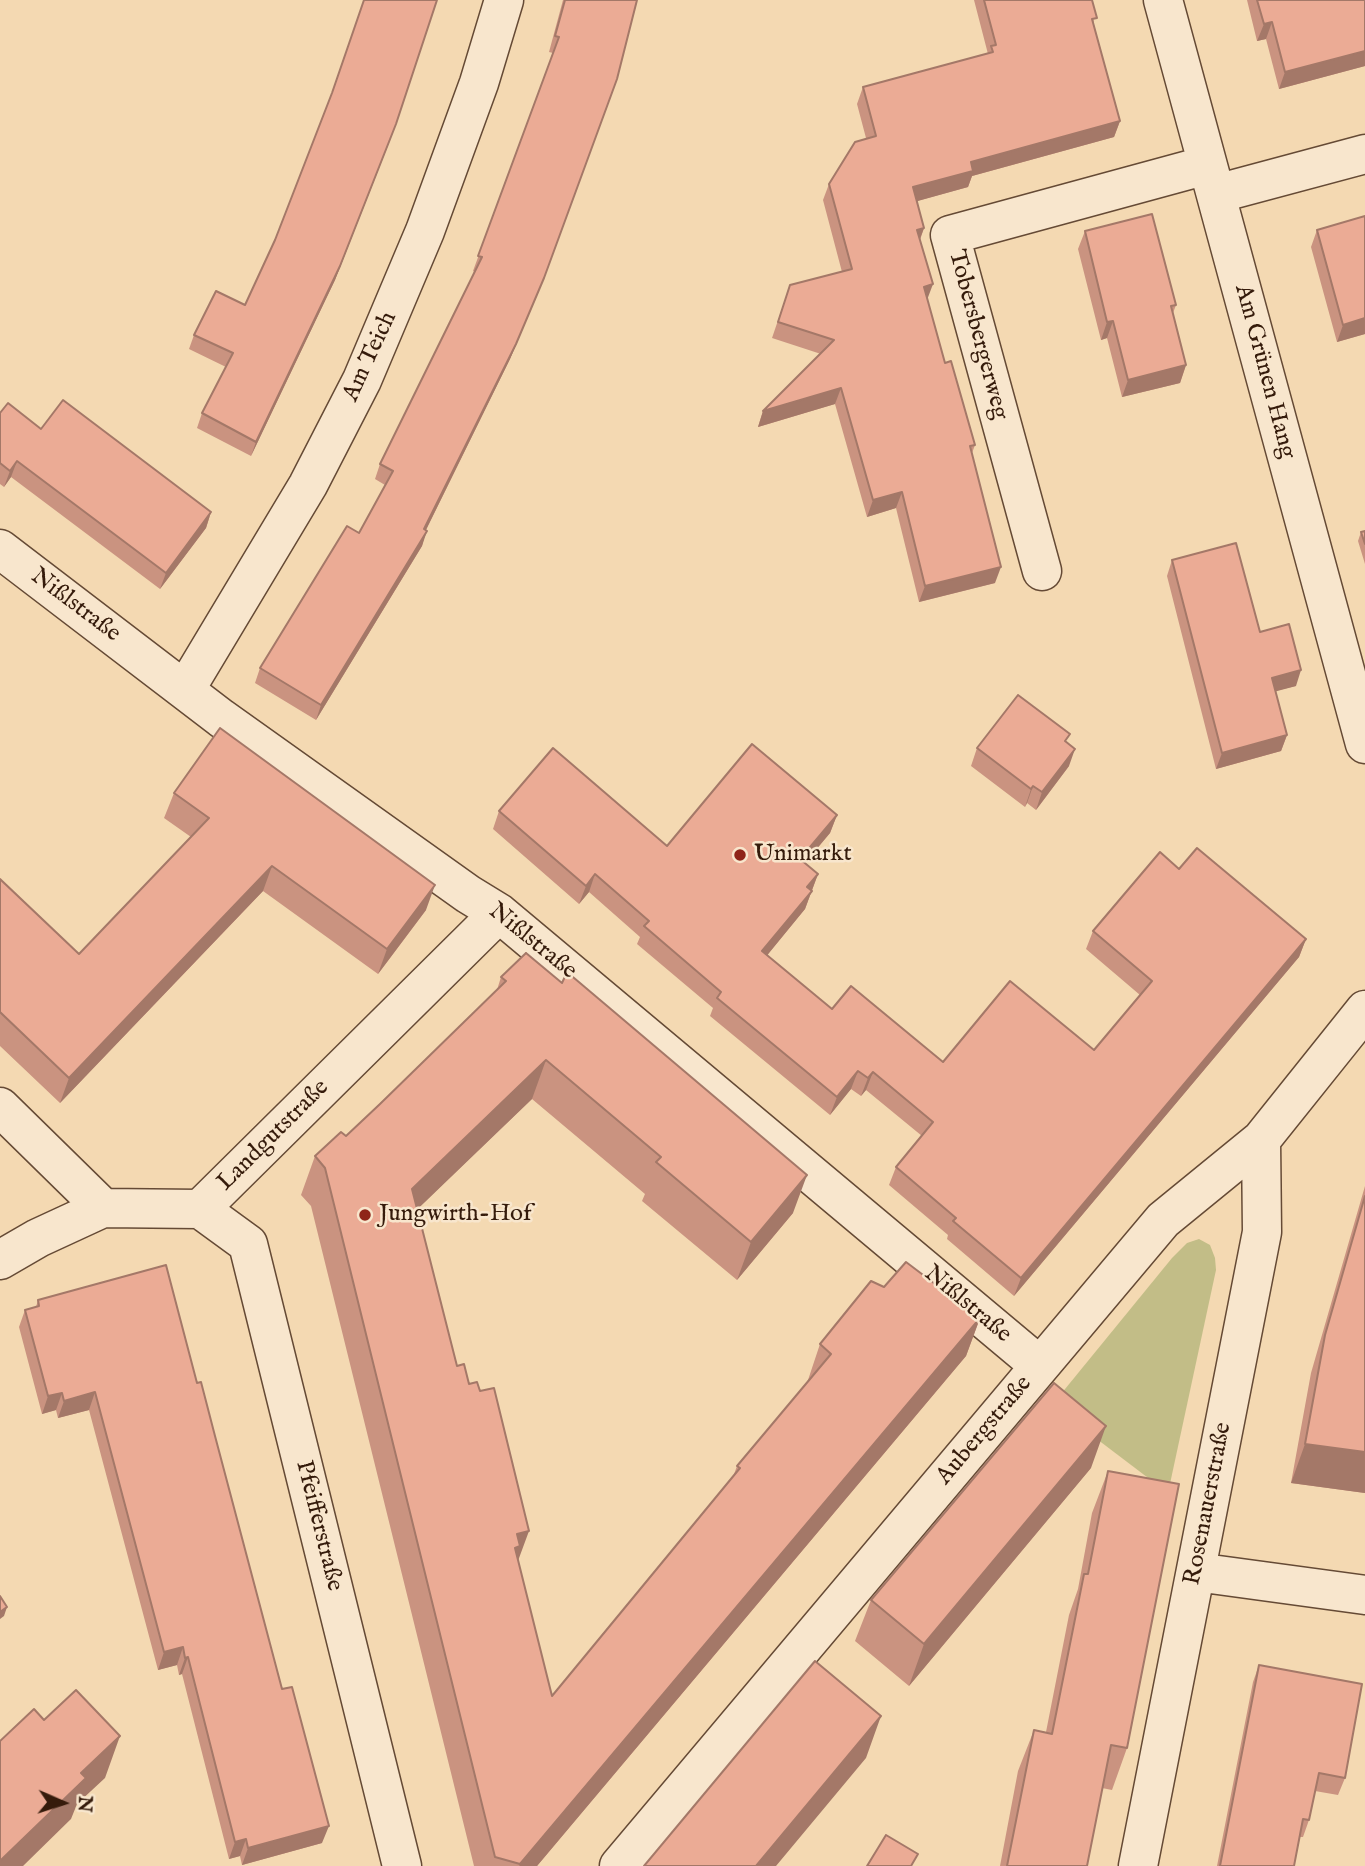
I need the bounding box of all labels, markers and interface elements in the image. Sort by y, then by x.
street label: Tobersbergerweg [940,247,1014,423]
street label: Am Grünen Hang [1227,282,1301,462]
street label: Am Teich [338,307,404,407]
street label: Nißlstraße [24,563,126,649]
place label: Unimarkt [754,841,852,869]
marker: Unimarkt [732,847,748,863]
street label: Nißlstraße [482,898,582,986]
street label: Landgutstraße [212,1074,336,1198]
place label: Jungwirth-Hof [379,1201,532,1229]
marker: Jungwirth-Hof [357,1207,373,1223]
street label: Nißlstraße [917,1260,1017,1350]
street label: Aubergstraße [931,1371,1039,1491]
street label: Rosenauerstraße [1179,1420,1239,1588]
street label: Pfeifferstraße [288,1458,348,1594]
north arrow [28,1768,98,1838]
text: N [72,1795,96,1813]

